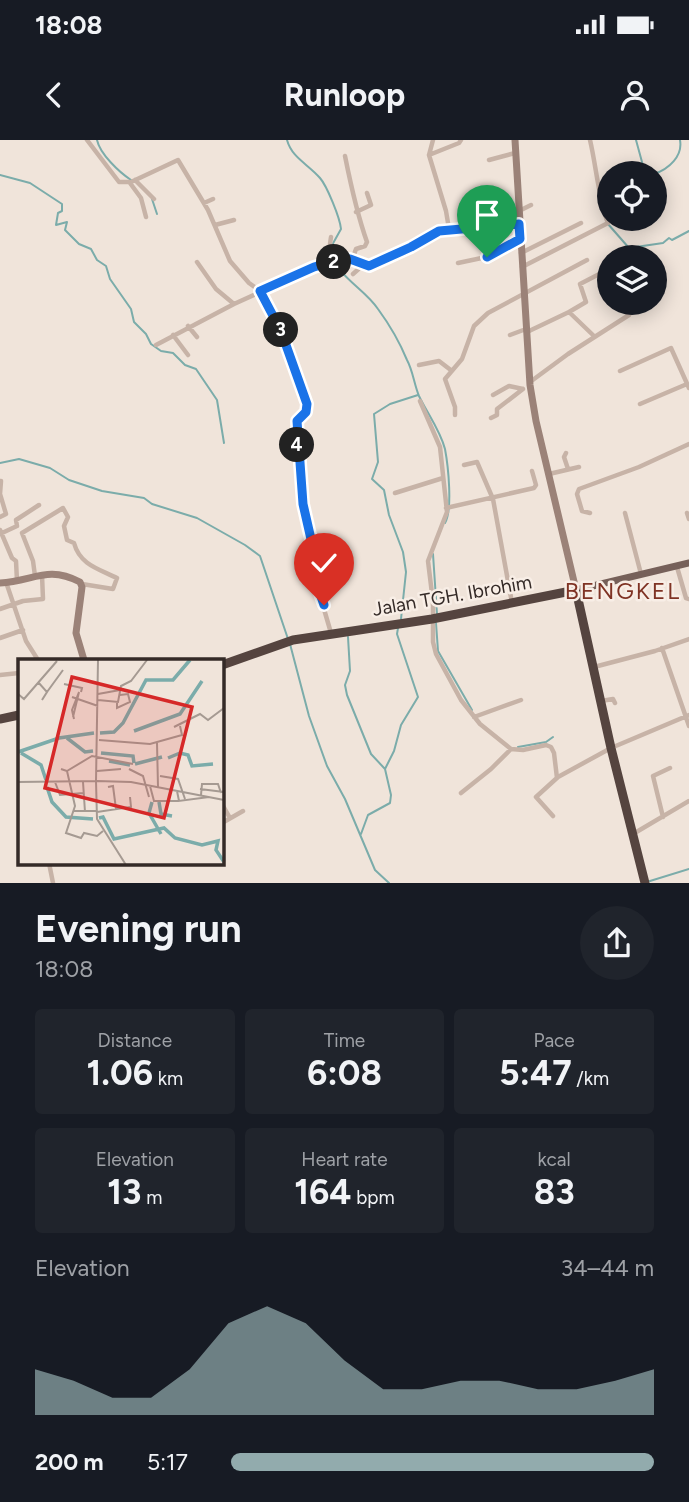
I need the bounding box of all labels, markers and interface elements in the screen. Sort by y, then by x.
text: 18:08 [35,9,102,41]
icon: back [35,76,73,114]
text: Runloop [284,76,405,114]
icon: person [616,76,654,114]
map controls [597,161,667,315]
button: locate [597,161,667,231]
pin [457,185,517,257]
icon: arrive [468,196,506,234]
pin: 2 [316,244,352,280]
button: layers [597,245,667,315]
text: 2 [328,250,339,273]
pin: 3 [264,312,298,348]
text: 3 [275,318,286,341]
pin: 4 [280,428,314,462]
text: 4 [290,433,303,456]
pin [294,533,354,605]
icon: check [305,544,343,582]
street label: Jalan TGH. Ibrohim [371,570,534,621]
district label: BENGKEL [565,577,681,605]
inset map [18,659,224,865]
text: Evening run [35,906,242,952]
button: share [580,906,654,980]
text: 18:08 [35,955,93,983]
text: Distance [98,1029,172,1052]
text: Time [324,1029,365,1052]
text: Pace [534,1029,575,1052]
text: 1.06 [87,1052,153,1094]
text: 6:08 [307,1052,382,1094]
text: 5:47 [499,1052,572,1094]
text: km [153,1067,183,1090]
text: /km [572,1067,609,1090]
text: Elevation [96,1148,174,1171]
text: Heart rate [301,1148,388,1171]
text: kcal [538,1148,571,1171]
text: 13 [107,1171,142,1213]
text: 164 [294,1171,351,1213]
text: 83 [534,1171,575,1213]
text: m [142,1186,162,1209]
text: bpm [351,1186,395,1209]
text: Elevation [35,1254,130,1282]
text: 34–44 m [561,1254,654,1282]
text: 200 m [35,1448,104,1476]
text: 5:17 [147,1448,188,1476]

